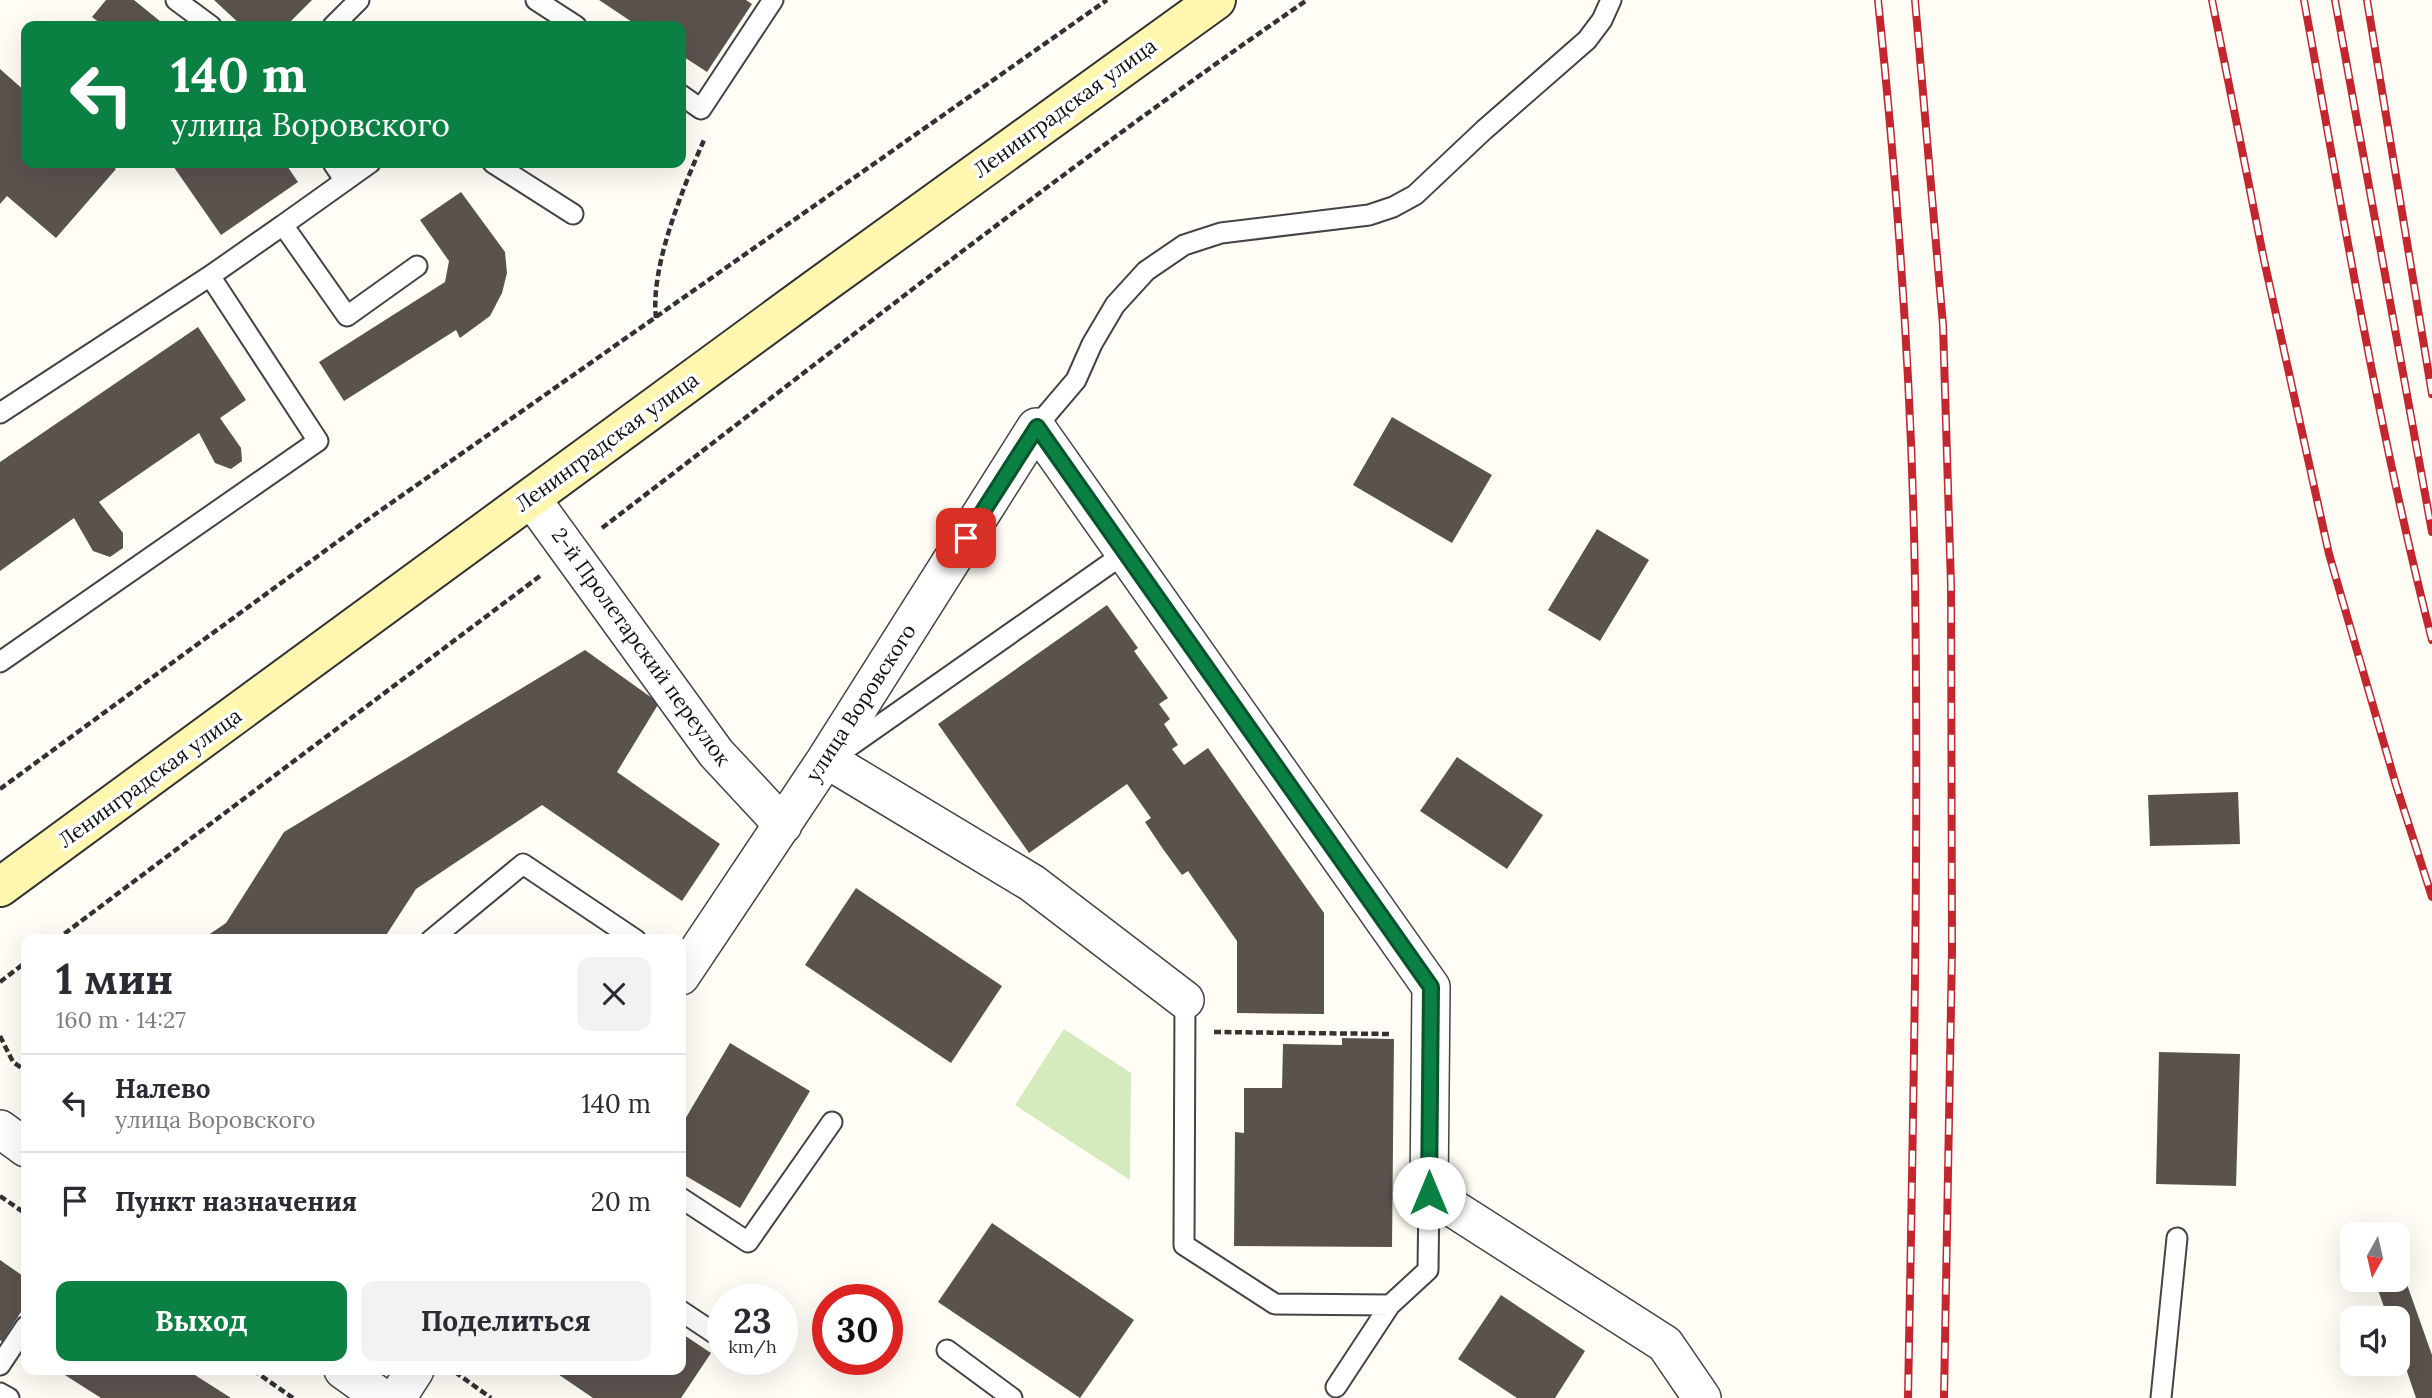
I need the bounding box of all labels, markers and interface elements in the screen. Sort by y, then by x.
street label: Ленинградская улица [968,32,1162,183]
text: 140 m [171,43,307,105]
icon: left [56,49,147,140]
text: улица Воровского [171,104,450,145]
street label: Ленинградская улица [510,366,704,517]
pin [936,508,996,568]
icon: arrive [947,519,985,557]
street label: 2-й Пролетарский переулок [546,522,737,772]
street label: улица Воровского [799,619,922,787]
street label: Ленинградская улица [53,702,247,853]
text: 1 мин [56,952,173,1006]
button: close [577,957,651,1031]
text: 160 m · 14:27 [56,1005,186,1034]
text: Налево [115,1072,211,1105]
icon: left [56,1084,94,1122]
text: 140 m [581,1087,651,1120]
text: улица Воровского [115,1105,316,1134]
position arrow [1392,1156,1466,1230]
icon: arrive [56,1182,94,1220]
text: Пункт назначения [115,1185,357,1218]
text: 20 m [591,1185,651,1218]
north arrow [2340,1222,2410,1292]
map controls [2340,1222,2410,1376]
button: Выход [56,1281,347,1361]
button: Поделиться [361,1281,651,1361]
speed limit sign: 30 [812,1284,903,1375]
text: 23 [733,1298,772,1343]
button: sound [2340,1306,2410,1376]
text: km/h [728,1335,777,1358]

